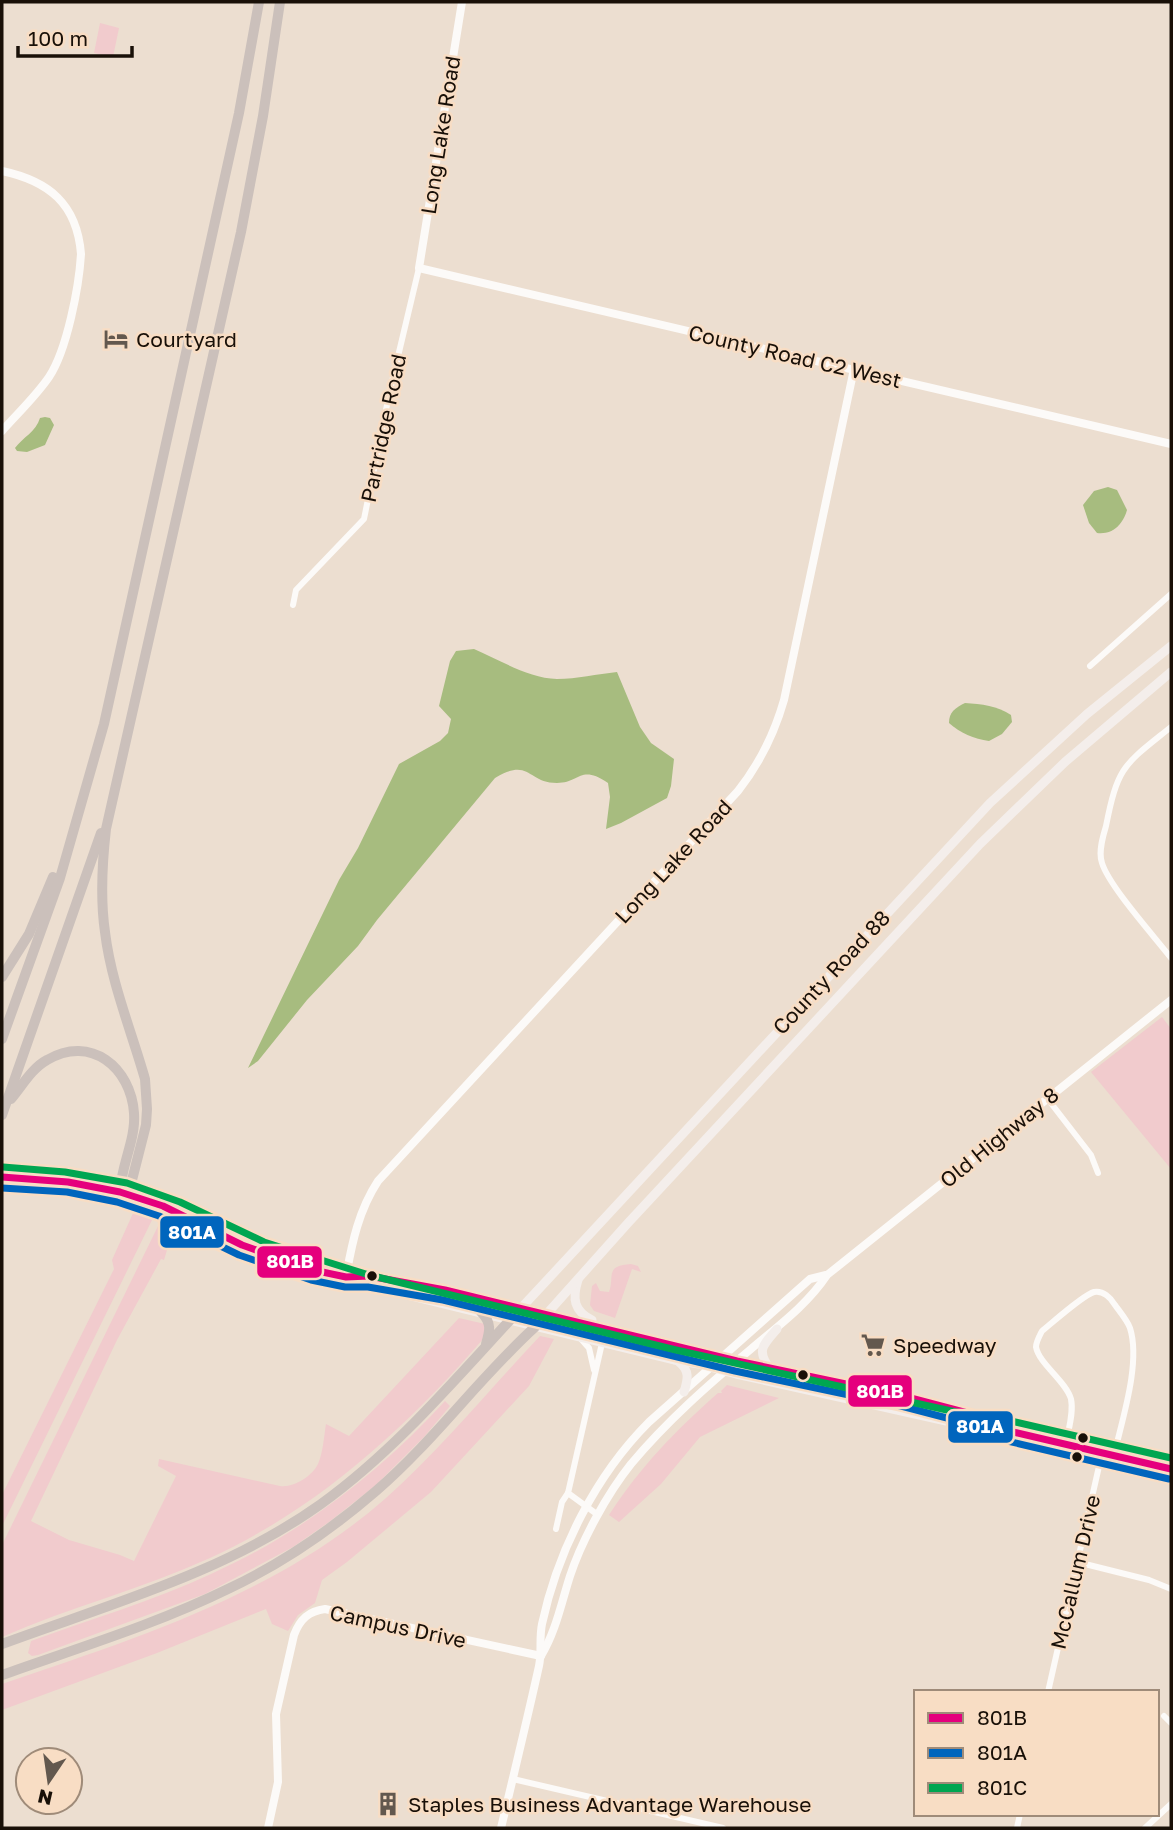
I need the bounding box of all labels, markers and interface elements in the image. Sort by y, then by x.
scale bar [18,14,131,58]
text: 100 m [28,25,88,51]
street label: Long Lake Road [415,54,465,216]
street label: County Road C2 West [686,319,904,393]
hotel icon: Courtyard [102,325,130,353]
place label: Courtyard [136,326,237,352]
street label: Partridge Road [355,351,411,505]
street label: Long Lake Road [609,794,737,928]
street label: County Road 88 [767,904,895,1040]
street label: Old Highway 8 [934,1081,1064,1193]
line badge: 801A [159,1215,225,1249]
text: 801A [168,1220,216,1243]
line badge: 801B [256,1245,323,1279]
text: 801B [266,1249,314,1272]
unlabelled marker [365,1269,379,1283]
supermarket icon: Speedway [859,1331,887,1359]
place label: Speedway [893,1332,997,1358]
unlabelled marker [796,1368,810,1382]
line badge: 801B [847,1374,913,1408]
text: 801B [856,1379,904,1402]
line badge: 801A [947,1410,1014,1444]
text: 801A [956,1414,1004,1437]
unlabelled marker [1076,1431,1090,1445]
unlabelled marker [1070,1450,1084,1464]
street label: McCallum Drive [1045,1492,1105,1652]
street label: Campus Drive [327,1599,469,1653]
legend [914,1690,1159,1816]
text: 801B [977,1704,1027,1730]
text: 801A [977,1739,1027,1765]
north arrow [14,1746,84,1816]
text: 801C [977,1774,1027,1800]
text: N [35,1785,55,1811]
building icon: Staples Business Advantage Warehouse [374,1790,402,1818]
place label: Staples Business Advantage Warehouse [408,1791,811,1817]

